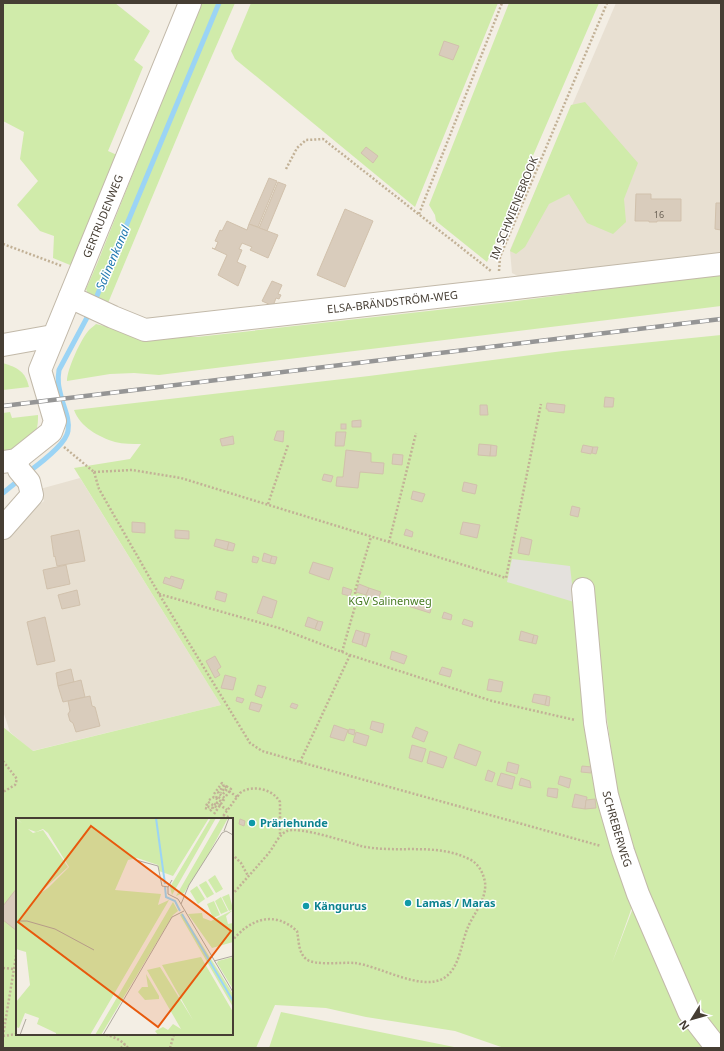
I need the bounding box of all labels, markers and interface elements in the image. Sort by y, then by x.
street label: IM SCHWIENEBROOK [486,154,541,262]
street label: GERTRUDENWEG [79,172,126,260]
house number: 16 [654,208,664,221]
water label: Salinenkanal [91,222,134,293]
street label: ELSA-BRÄNDSTRÖM-WEG [326,287,459,316]
park label: KGV Salinenweg [348,593,432,608]
street label: SCHREBERWEG [599,790,636,869]
place label: Präriehunde [260,815,328,830]
inset map [16,818,233,1035]
marker: Präriehunde [247,818,257,828]
place label: Lamas / Maras [416,895,496,910]
place label: Kängurus [314,898,367,913]
marker: Lamas / Maras [403,898,413,908]
marker: Kängurus [301,901,311,911]
north arrow [672,999,712,1039]
text: N [675,1017,692,1033]

